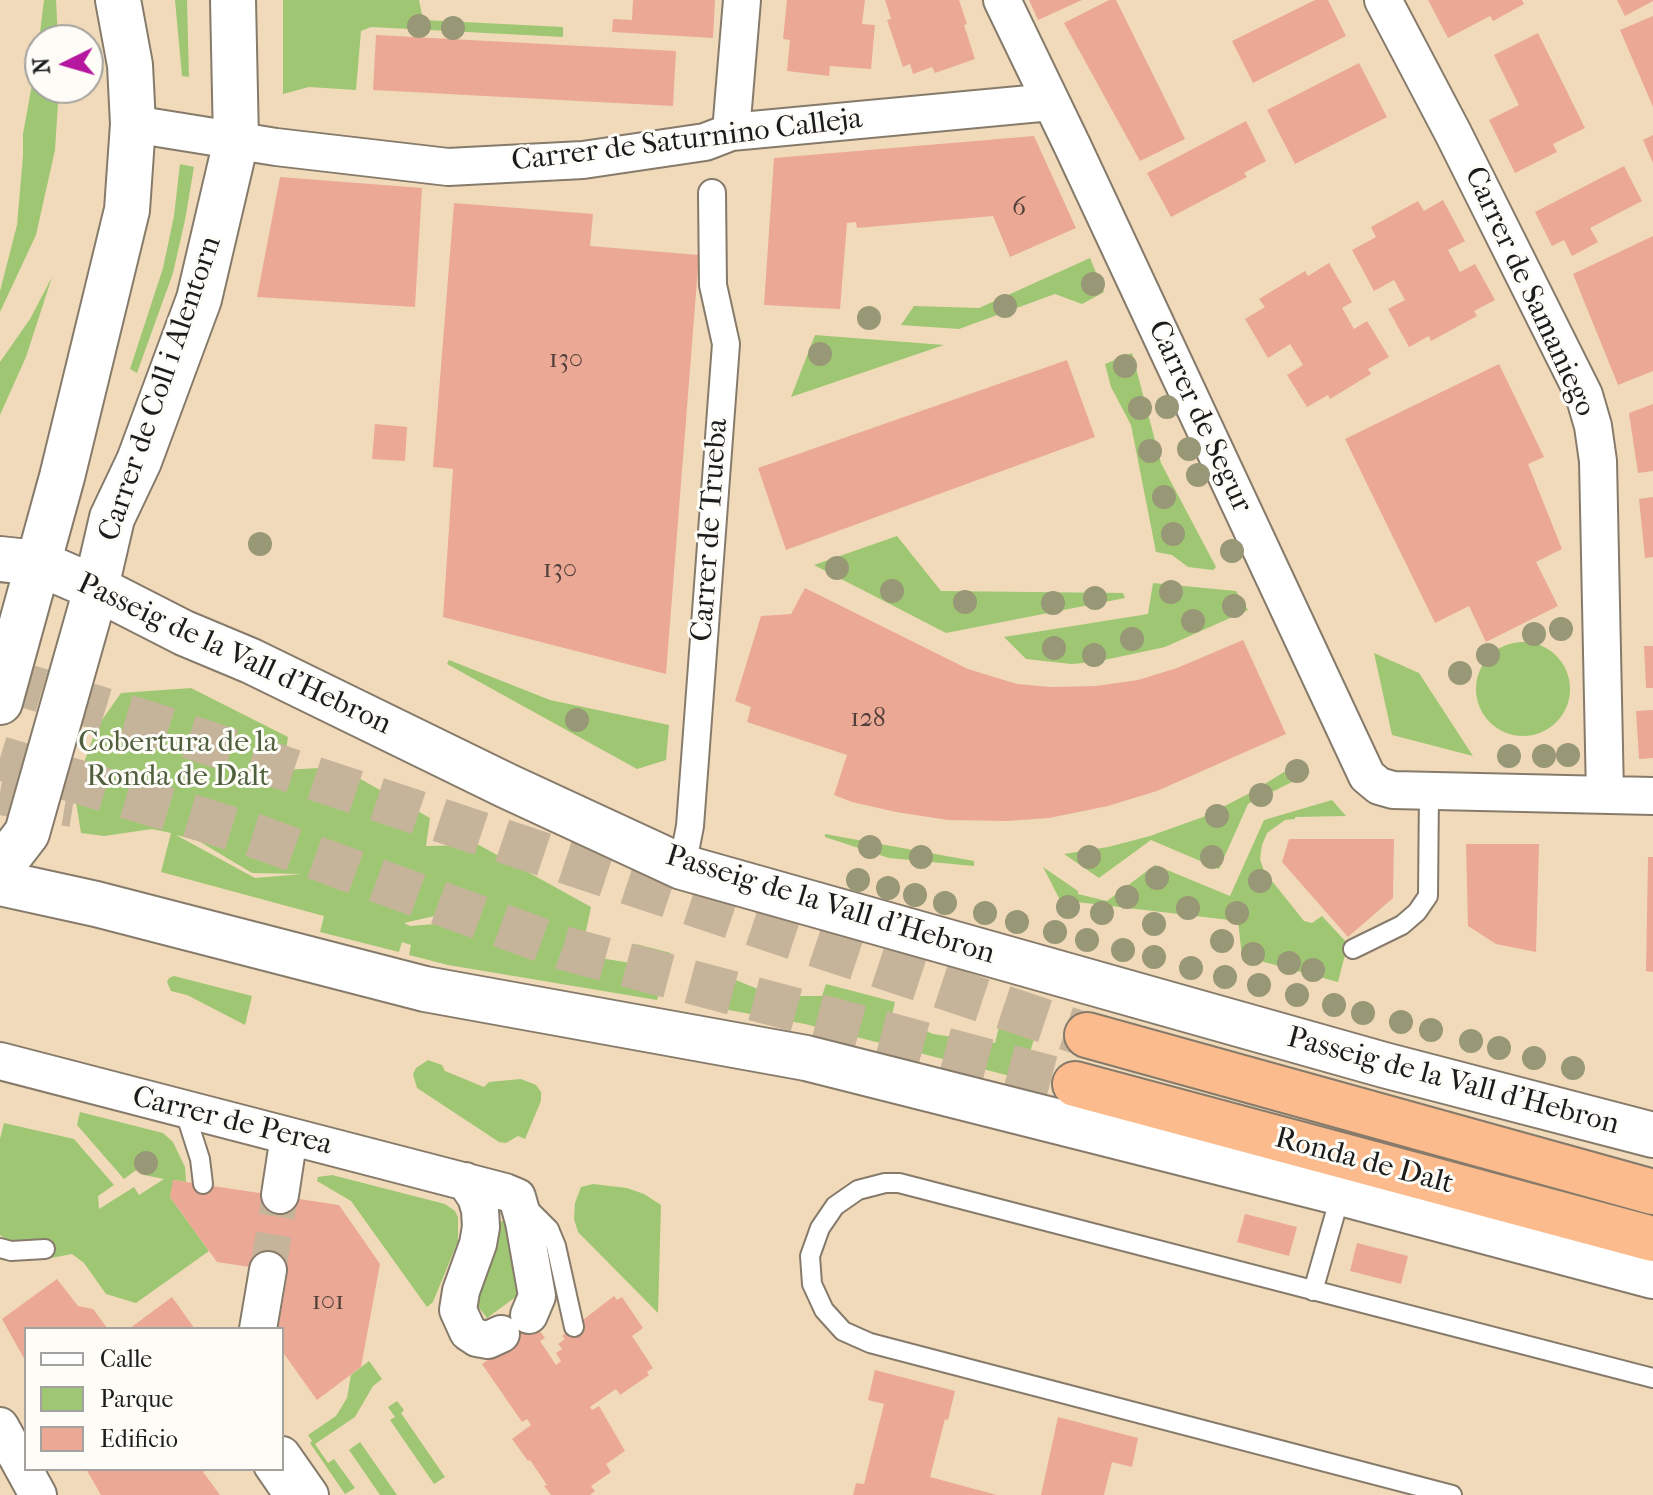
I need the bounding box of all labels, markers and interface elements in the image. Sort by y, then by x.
north arrow [24,24,104,104]
text: N [28,56,56,75]
street label: Carrer de Saturnino Calleja [510,102,864,180]
street label: Carrer de Samaniego [1455,161,1603,423]
house number: 6 [1012,193,1026,225]
street label: Carrer de Coll i Alentorn [92,232,230,546]
street label: Carrer de Segur [1139,315,1259,519]
house number: 130 [549,345,583,377]
street label: Carrer de Trueba [685,417,737,643]
house number: 130 [543,555,577,587]
street label: Passeig de la Vall d'Hebron [71,566,397,744]
house number: 128 [850,704,886,736]
park label: Cobertura de la Ronda de Dalt [78,726,278,796]
street label: Passeig de la Vall d'Hebron [661,839,999,973]
street label: Passeig de la Vall d'Hebron [1283,1020,1623,1144]
street label: Carrer de Perea [128,1080,336,1164]
street label: Ronda de Dalt [1271,1121,1457,1203]
house number: 101 [312,1287,344,1319]
legend [24,1327,284,1471]
text: Calle [100,1345,152,1373]
text: Parque [100,1385,173,1413]
text: Edificio [100,1425,178,1453]

